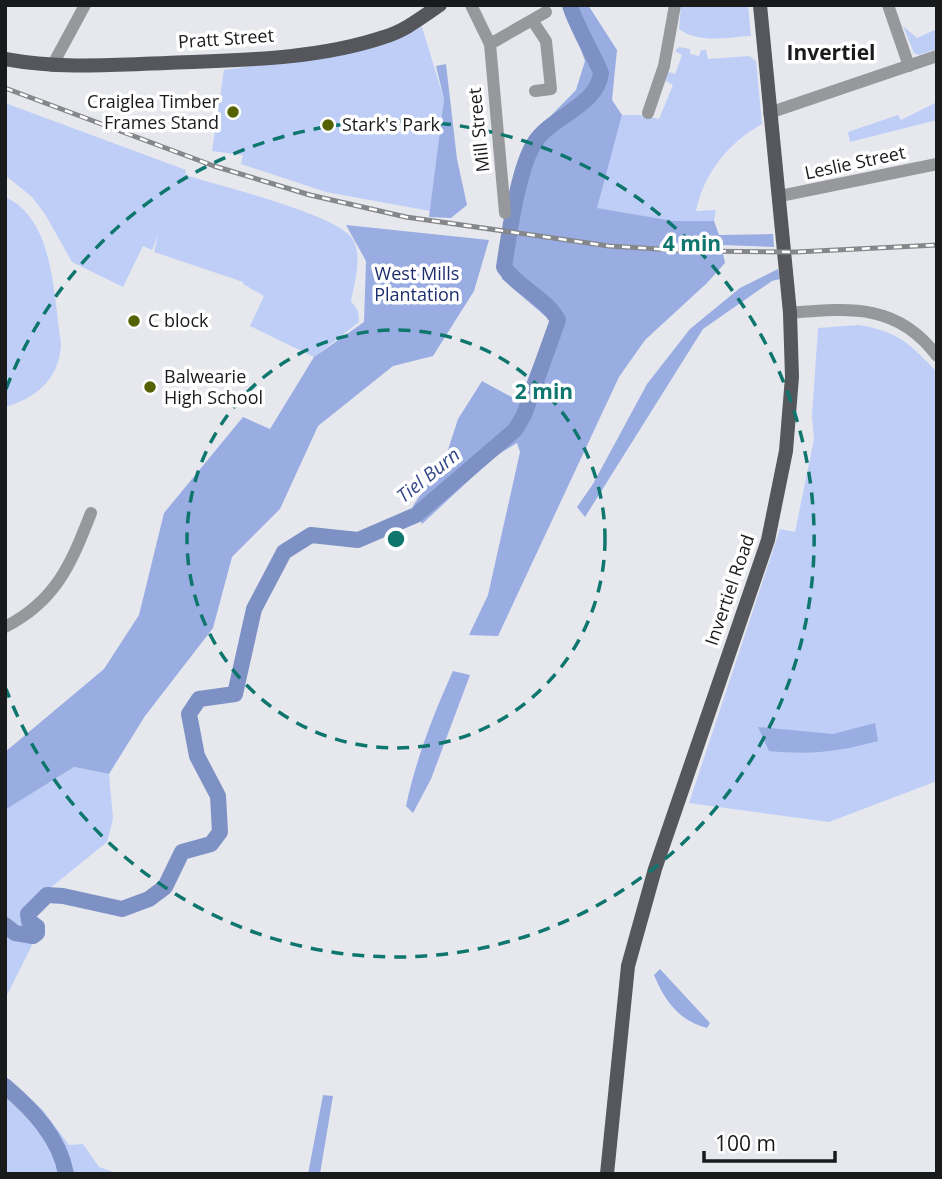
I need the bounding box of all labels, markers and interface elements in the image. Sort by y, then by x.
street label: Pratt Street [177,23,275,53]
district label: Invertiel [787,38,875,66]
street label: Mill Street [462,87,494,174]
place label: Craiglea Timber Frames Stand [87,89,220,134]
marker: Craiglea Timber Frames Stand [225,104,241,120]
place label: Stark's Park [342,112,440,136]
marker: Stark's Park [320,117,336,133]
street label: Leslie Street [802,140,907,184]
text: 4 min [663,229,721,257]
park label: West Mills Plantation [374,261,460,306]
place label: C block [148,308,209,332]
marker: C block [126,313,142,329]
place label: Balwearie High School [164,364,263,409]
text: 2 min [515,377,573,405]
marker: Balwearie High School [142,379,158,395]
water label: Tiel Burn [391,442,465,508]
centre of rings [384,527,408,551]
street label: Invertiel Road [699,531,759,648]
scale bar [704,1120,835,1164]
text: 100 m [715,1129,776,1157]

